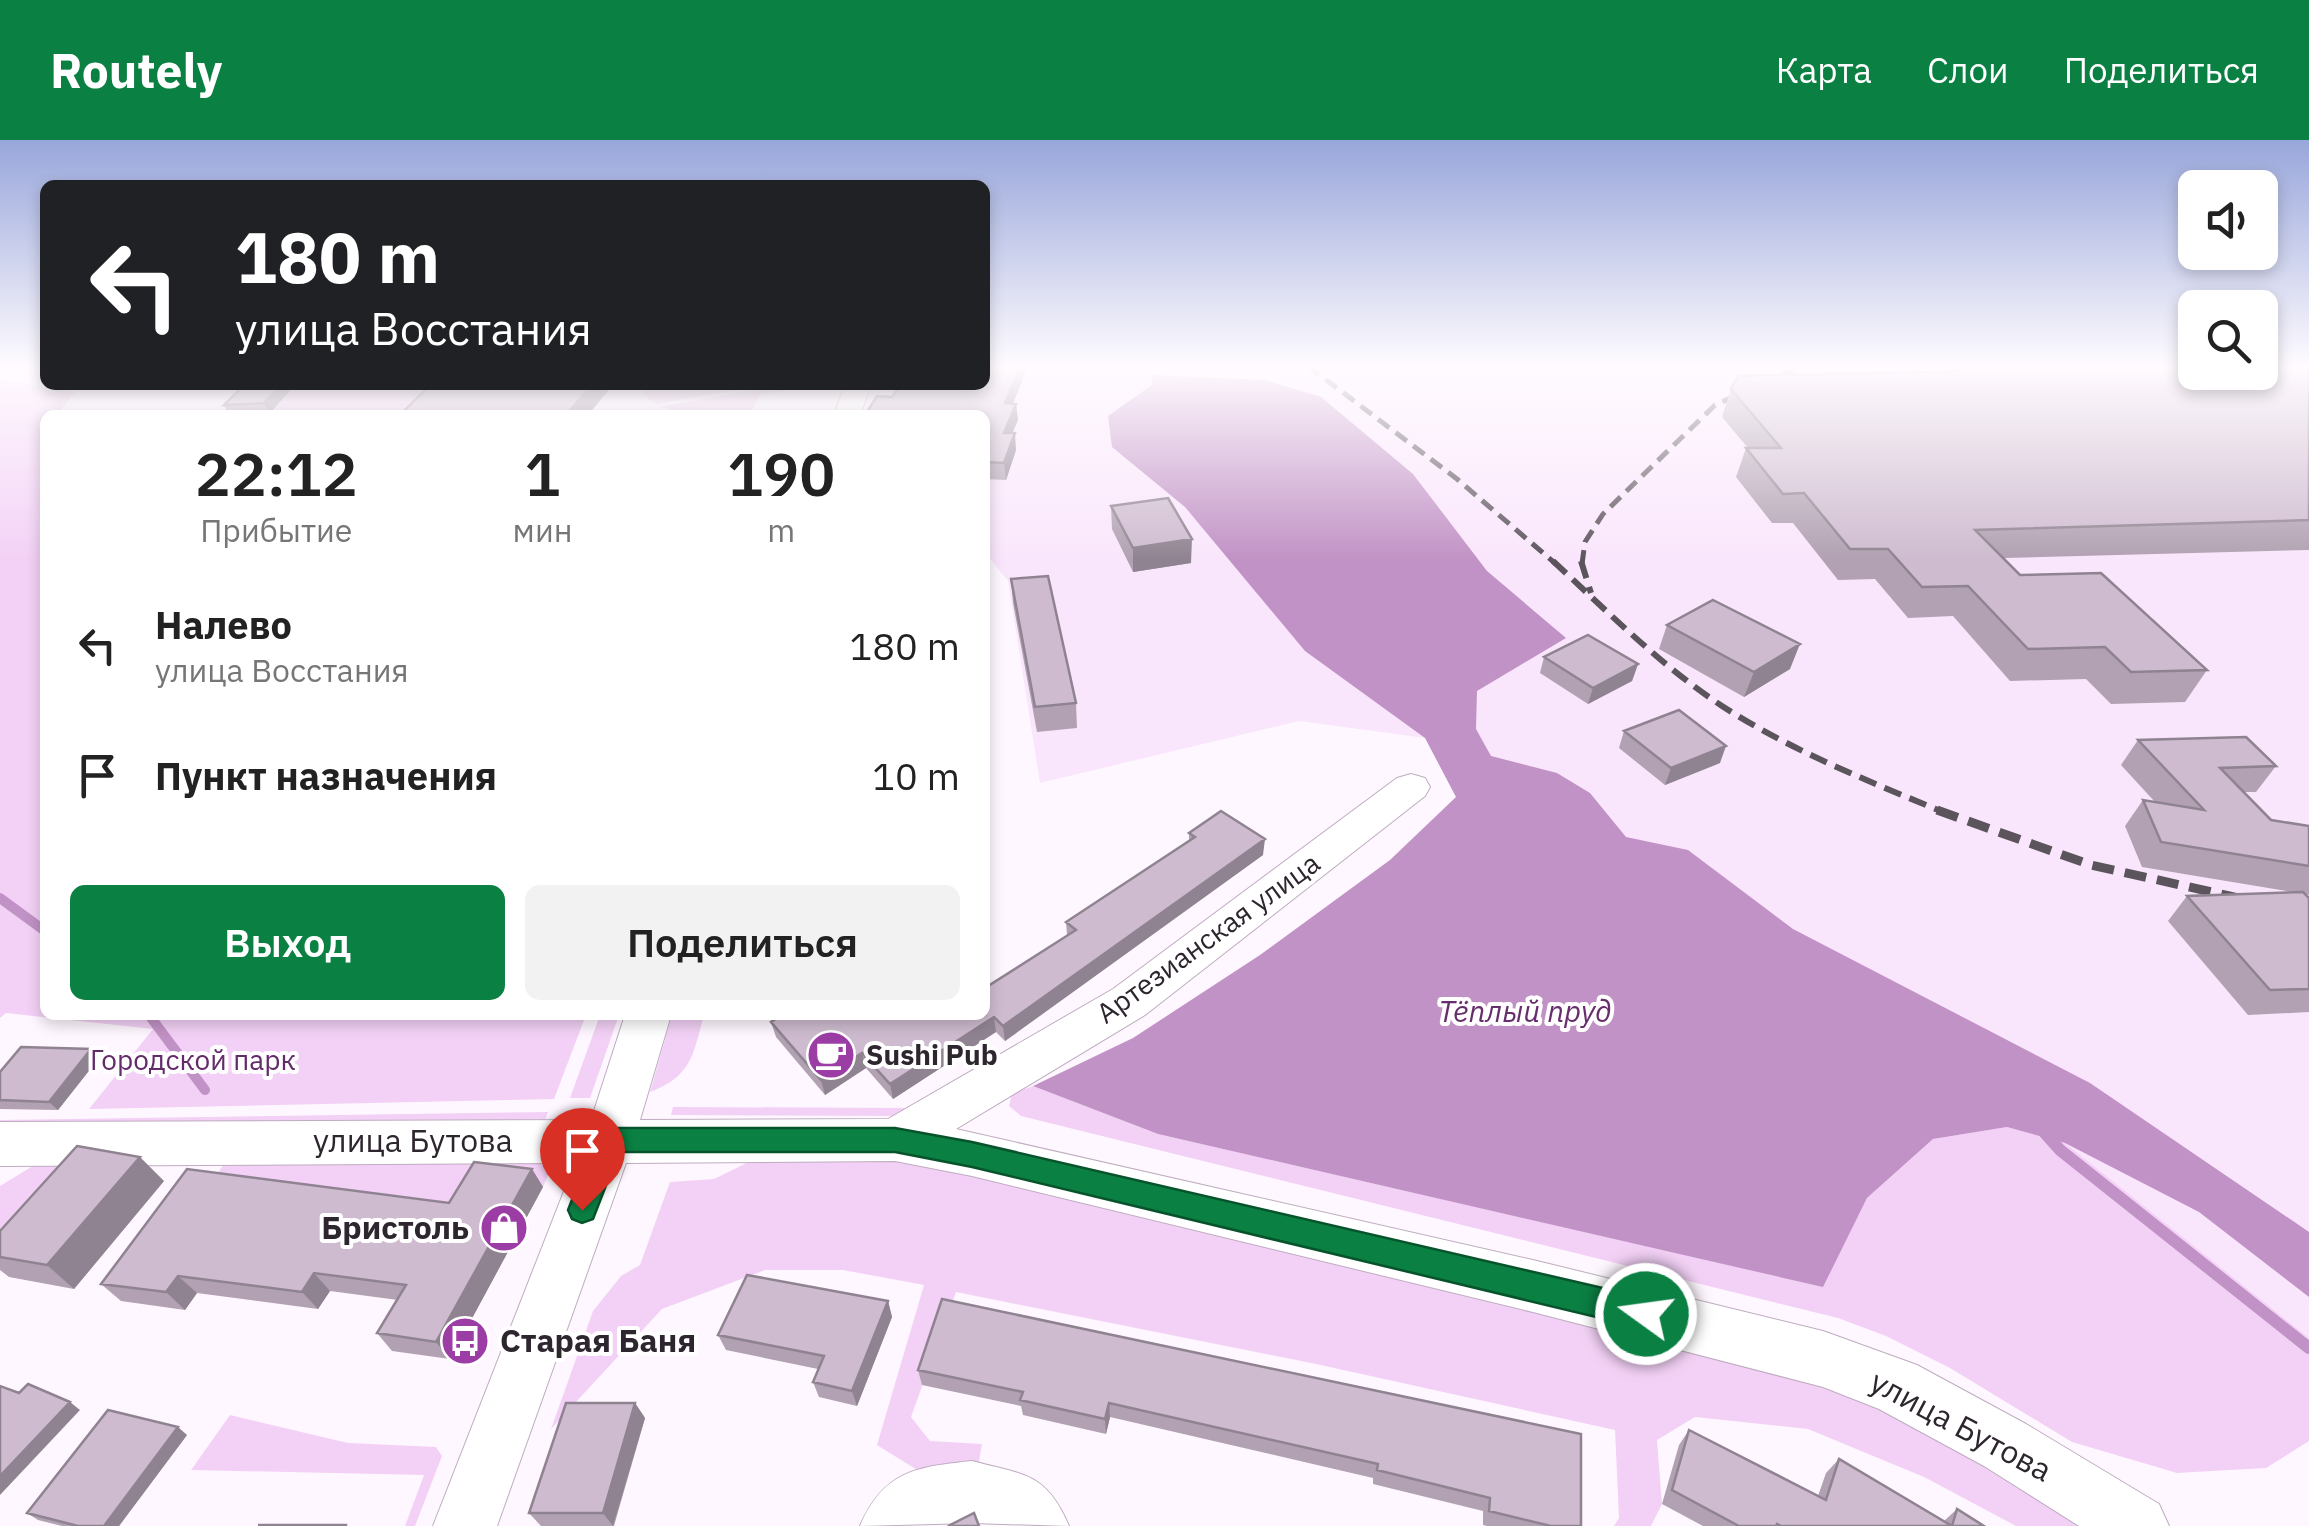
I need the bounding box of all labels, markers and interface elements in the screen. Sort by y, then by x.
text: Routely [50,39,222,101]
text: Карта [1776,47,1872,93]
text: Слои [1927,47,2009,93]
text: Поделиться [2064,47,2259,93]
map controls [2178,170,2278,390]
button: sound [2178,170,2278,270]
text: 180 m [235,211,440,302]
icon: left [70,220,200,350]
button: search [2178,290,2278,390]
text: улица Восстания [235,299,592,357]
text: 22:12 [195,434,358,513]
text: 1 [525,434,561,513]
text: 190 [727,434,835,513]
text: Прибытие [200,509,352,551]
text: мин [513,509,573,551]
text: m [767,509,795,551]
text: Налево [155,600,292,649]
icon: left [70,618,125,673]
text: 180 m [849,621,960,670]
text: улица Восстания [155,649,409,691]
icon: arrive [70,748,125,803]
text: Пункт назначения [155,751,497,800]
text: 10 m [872,751,960,800]
street label: Артезианская улица [1089,844,1327,1031]
button: Выход [70,885,505,1000]
button: Поделиться [525,885,960,1000]
water label: Тёплый пруд [1438,991,1612,1030]
cafe icon: Sushi Pub [805,1029,857,1081]
place label: Sushi Pub [866,1036,998,1073]
park label: Городской парк [90,1041,296,1078]
pin [540,1108,625,1211]
street label: улица Бутова [313,1119,513,1161]
icon: arrive [555,1123,610,1178]
shop icon: Бристоль [478,1202,530,1254]
place label: Бристоль [321,1206,469,1248]
position arrow [1594,1262,1698,1366]
bus stop icon: Старая Баня [439,1315,491,1367]
place label: Старая Баня [500,1319,696,1361]
street label: улица Бутова [1863,1360,2060,1491]

